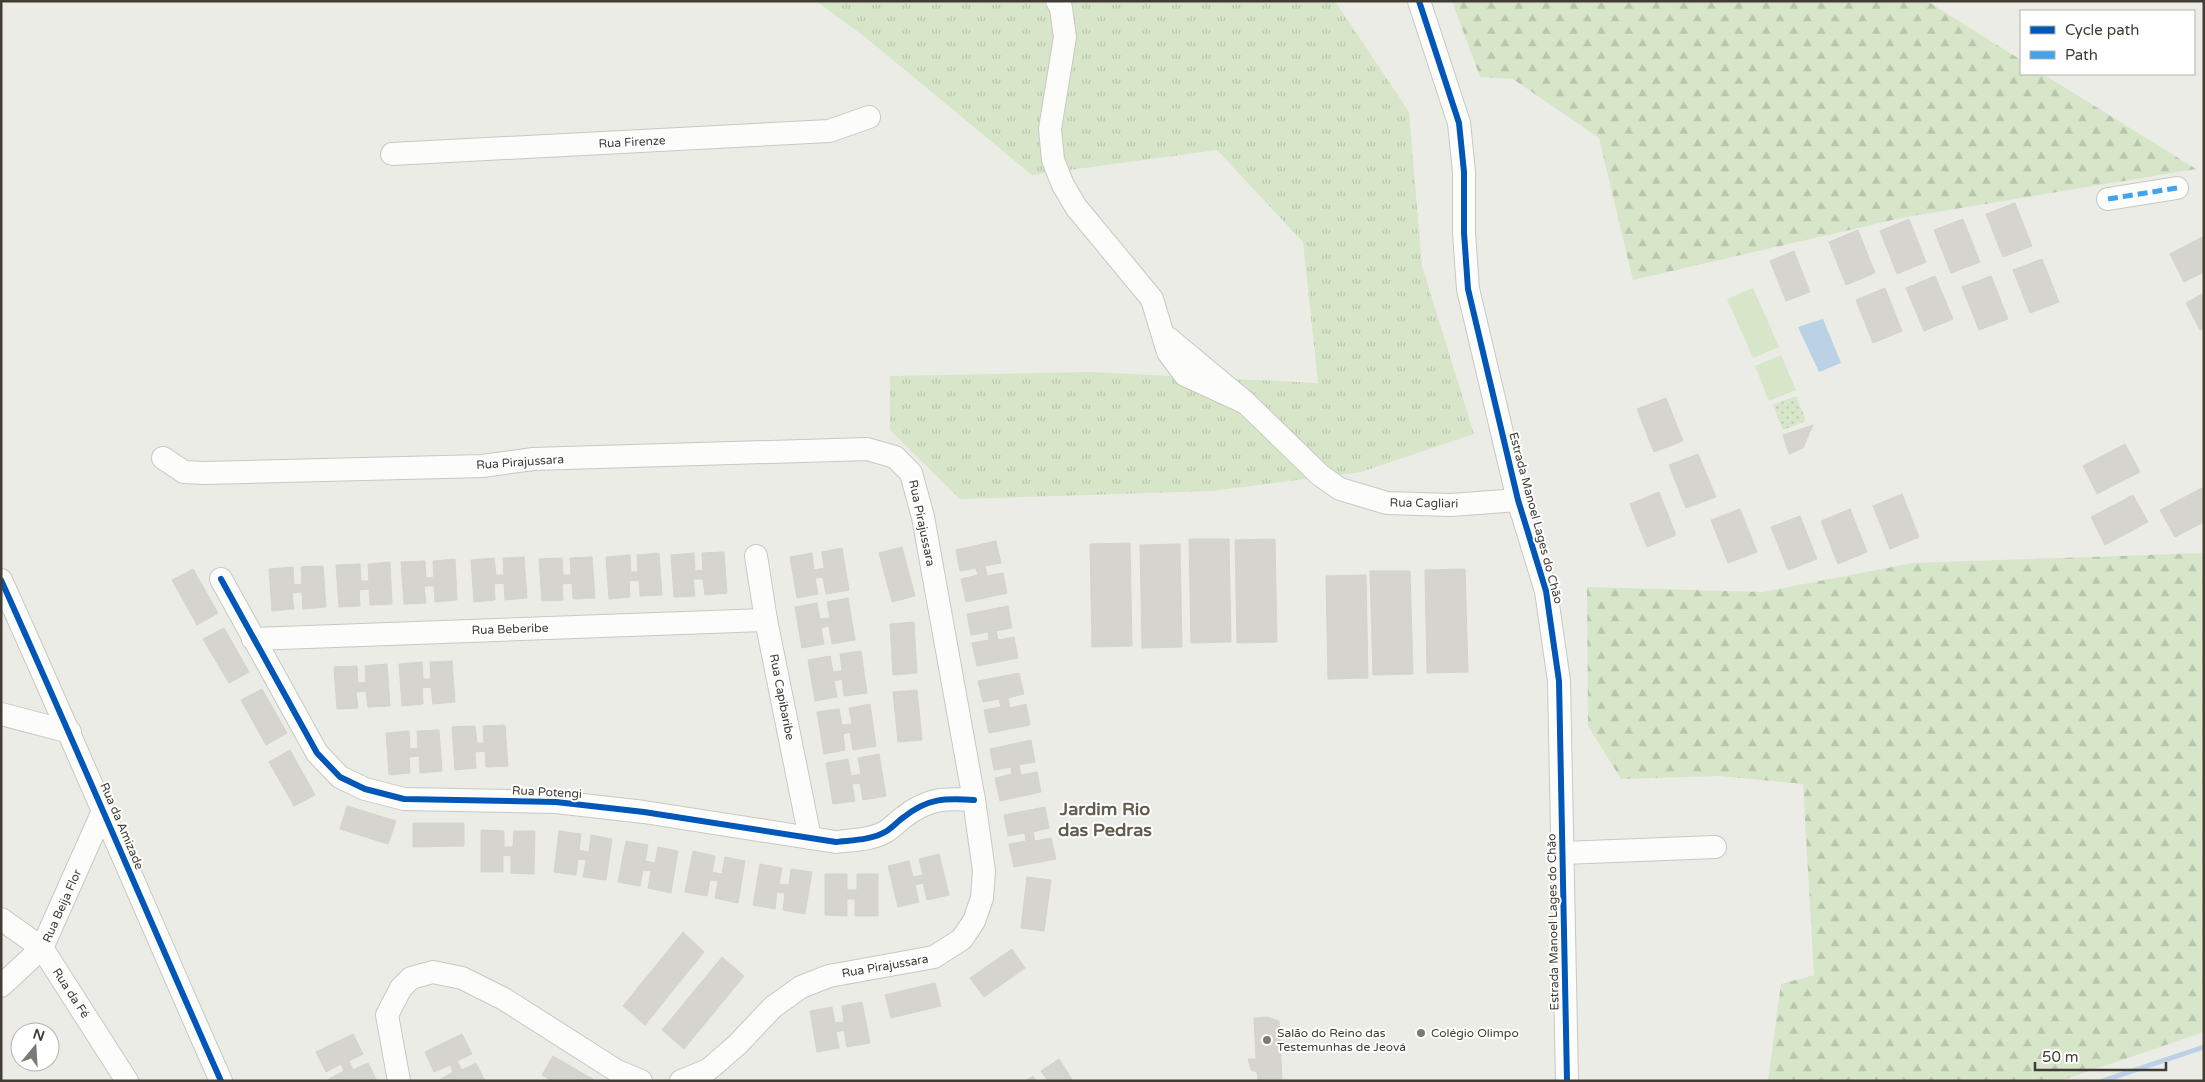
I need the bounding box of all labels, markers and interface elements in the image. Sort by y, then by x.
legend [2020,10,2195,75]
text: Cycle path [2065,21,2139,39]
text: Path [2065,46,2098,64]
street label: Rua Firenze [598,133,666,151]
street label: Estrada Manoel Lages do Chão [1506,431,1566,605]
street label: Rua Pirajussara [476,452,564,472]
street label: Rua Pirajussara [906,479,938,567]
street label: Rua Cagliari [1390,495,1458,511]
street label: Rua Beberibe [471,621,549,637]
street label: Rua Capibaribe [767,653,797,742]
street label: Rua da Amizade [97,780,147,872]
street label: Rua Potengi [512,783,582,801]
district label: Jardim Rio das Pedras [1058,798,1152,841]
street label: Estrada Manoel Lages do Chão [1544,833,1562,1011]
street label: Rua Beija Flor [40,867,85,945]
street label: Rua Pirajussara [840,951,930,981]
street label: Rua da Fé [50,965,92,1021]
north arrow [10,1022,60,1072]
text: N [31,1025,47,1045]
place label: Salão do Reino das Testemunhas de Jeová [1277,1026,1406,1054]
place label: Colégio Olimpo [1431,1026,1519,1040]
marker: Colégio Olimpo [1415,1027,1427,1039]
marker: Salão do Reino das Testemunhas de Jeová [1261,1034,1273,1046]
scale bar [2035,1040,2166,1072]
text: 50 m [2042,1048,2079,1066]

